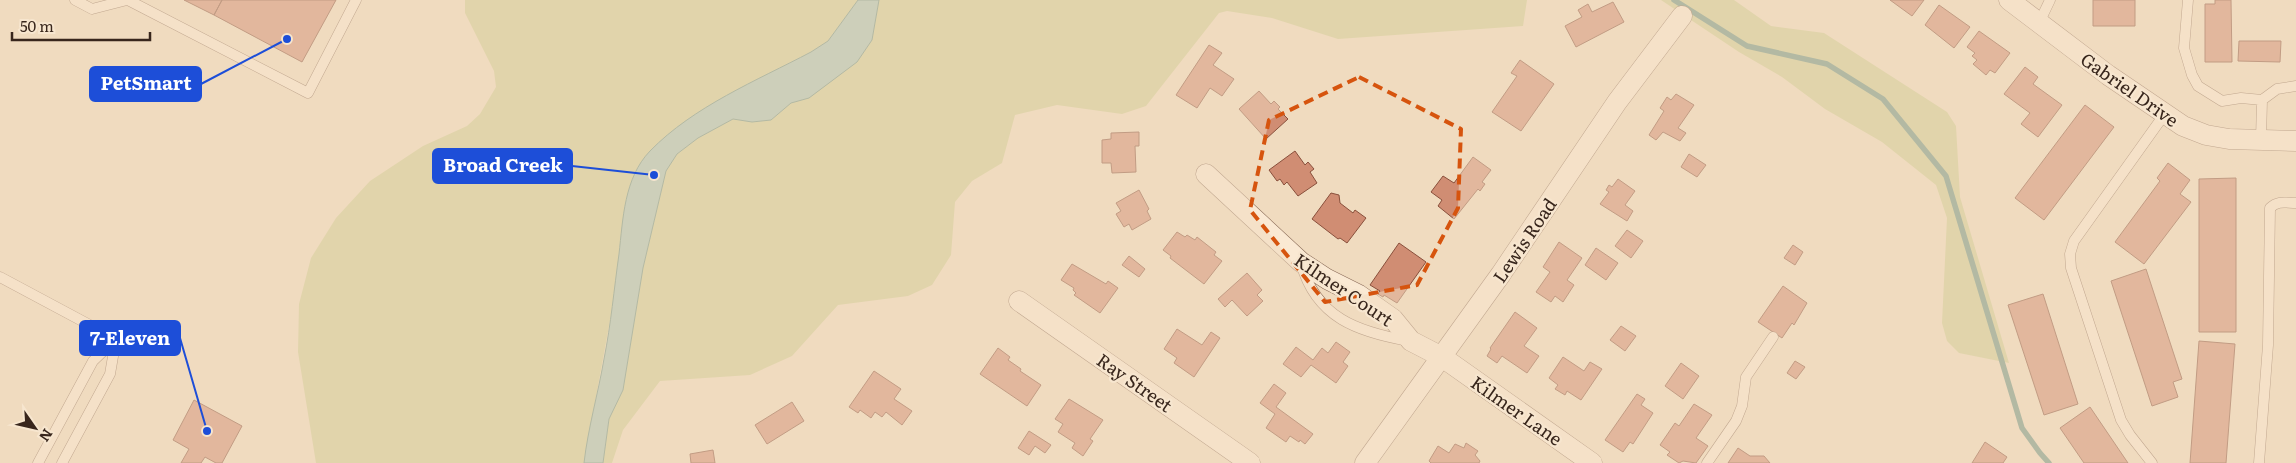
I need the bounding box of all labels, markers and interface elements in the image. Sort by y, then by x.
scale bar [12,10,150,42]
text: 50 m [20,14,54,37]
street label: Gabriel Drive [2076,45,2184,133]
callout: PetSmart [90,67,201,101]
text: PetSmart [100,68,192,96]
callout: Broad Creek [433,149,572,183]
text: Broad Creek [443,150,563,178]
street label: Lewis Road [1486,192,1562,288]
street label: Kilmer Court [1289,246,1400,333]
callout: 7-Eleven [80,321,180,355]
text: 7-Eleven [90,323,170,351]
street label: Ray Street [1092,346,1179,418]
street label: Kilmer Lane [1466,368,1568,452]
north arrow [10,403,60,453]
text: N [35,425,58,446]

